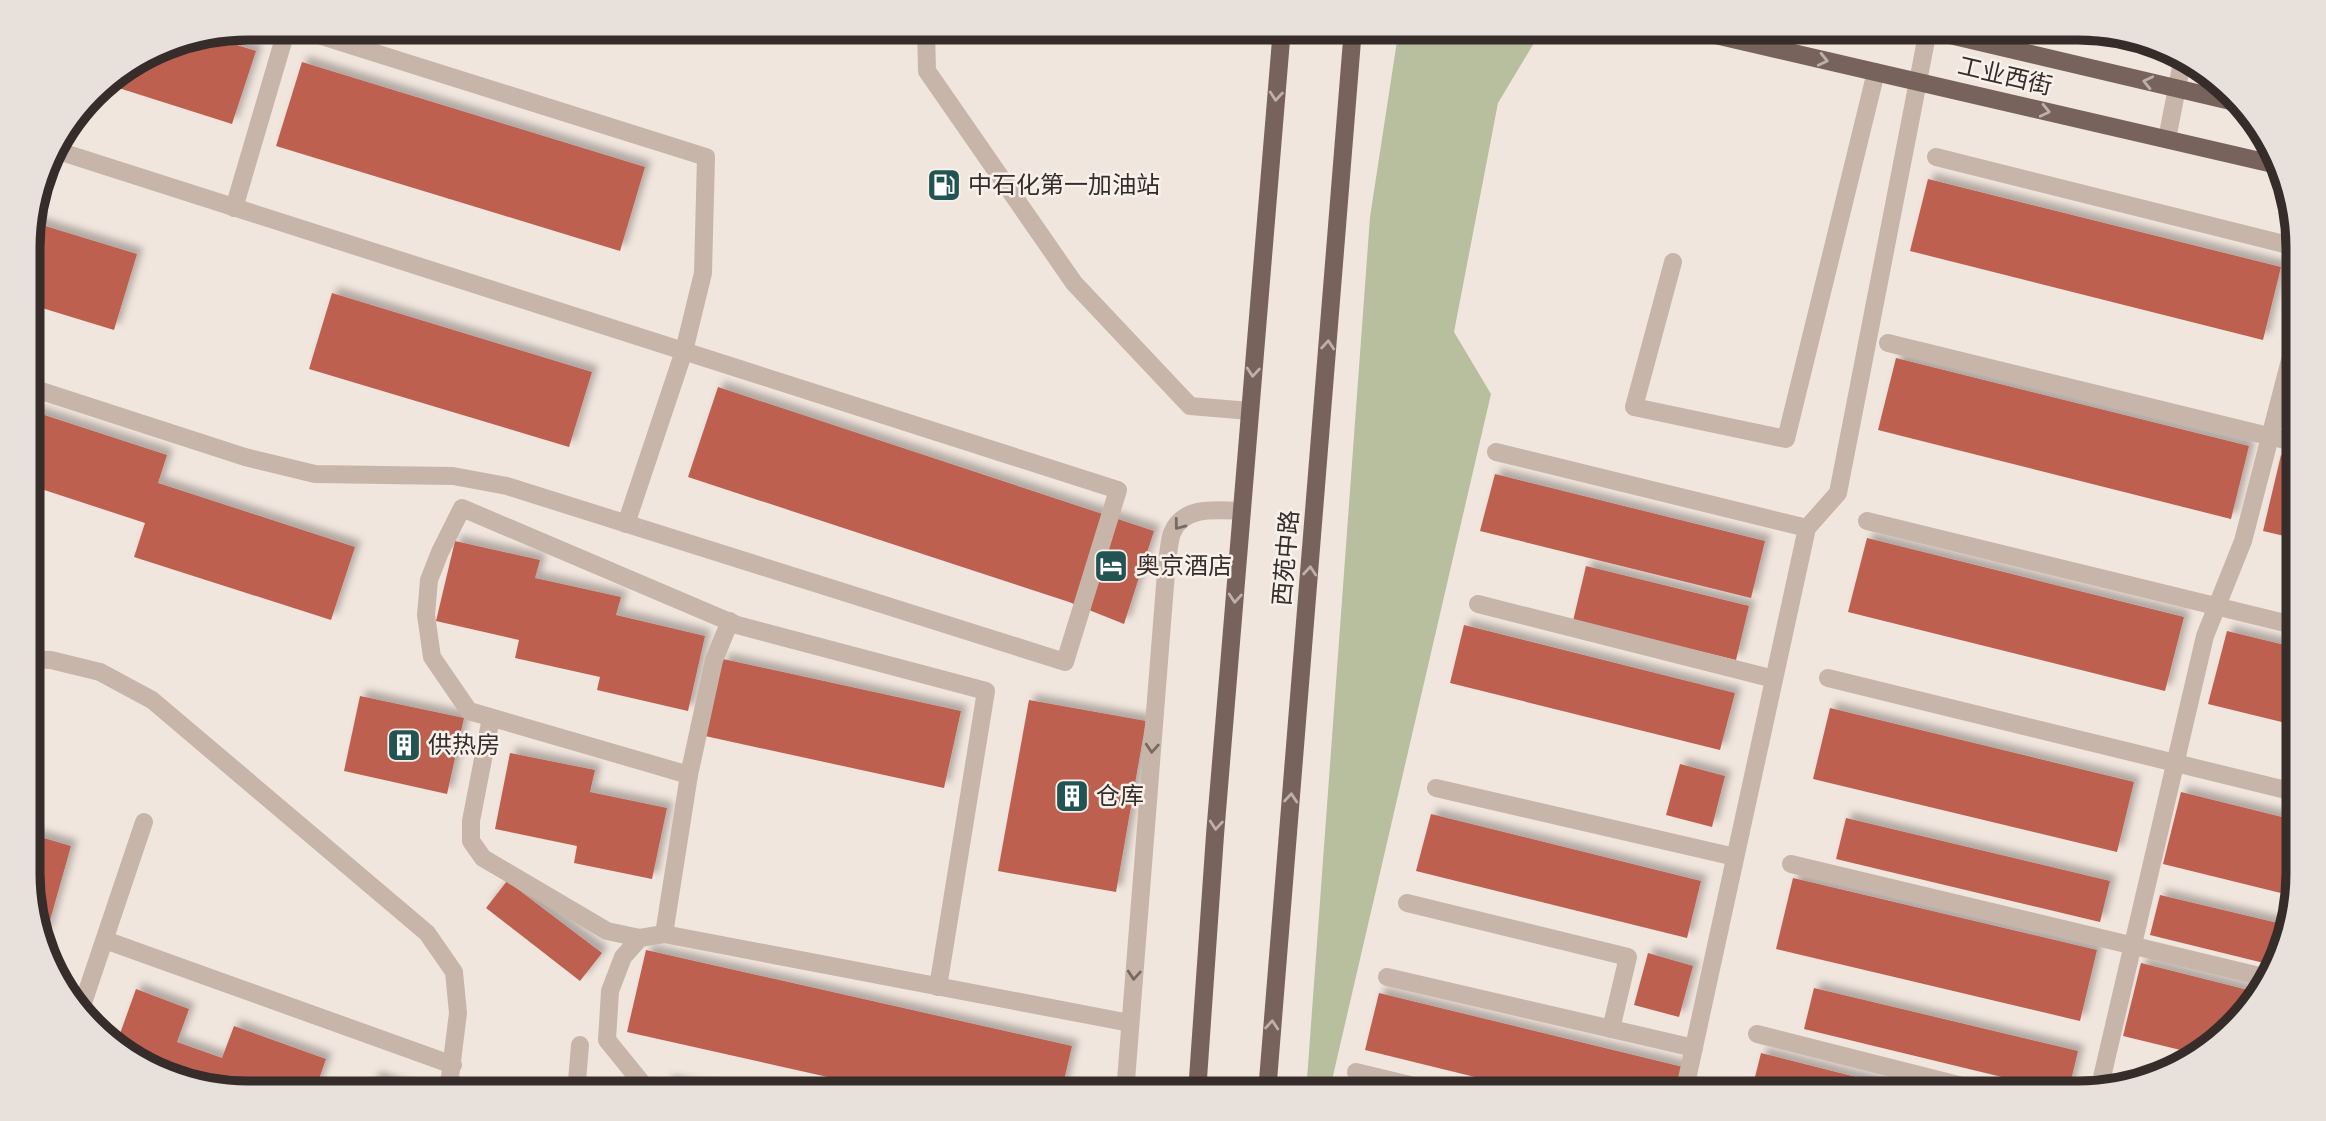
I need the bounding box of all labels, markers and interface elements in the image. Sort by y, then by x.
one-way arrow [1817,52,1829,66]
street label: 工业西街 [1955,53,2055,99]
one-way arrow [2142,75,2154,90]
one-way arrow [1269,91,1284,102]
one-way arrow [2039,102,2051,117]
fuel station icon: 中石化第一加油站 [925,166,963,204]
place label: 中石化第一加油站 [968,172,1160,198]
one-way arrow [1320,339,1335,350]
one-way arrow [1246,366,1261,377]
street label: 西苑中路 [1269,509,1303,607]
one-way arrow [1175,517,1188,529]
hotel icon: 奥京酒店 [1092,547,1130,585]
place label: 奥京酒店 [1136,553,1232,579]
one-way arrow [1302,565,1317,576]
one-way arrow [1228,593,1243,604]
building icon: 供热房 [385,726,423,764]
place label: 供热房 [428,732,500,758]
one-way arrow [1145,743,1160,754]
building icon: 仓库 [1053,777,1091,815]
place label: 仓库 [1096,783,1144,809]
one-way arrow [1283,792,1298,803]
one-way arrow [1209,820,1224,831]
one-way arrow [1127,970,1142,981]
one-way arrow [1264,1019,1279,1030]

